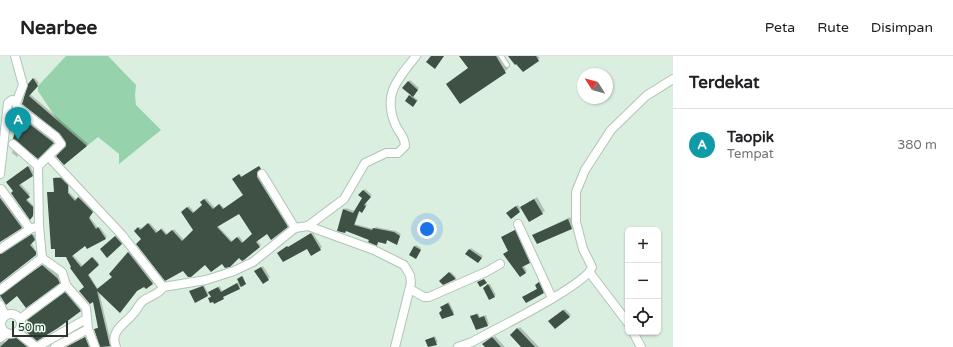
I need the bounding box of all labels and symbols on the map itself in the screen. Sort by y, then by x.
north arrow [577,68,613,104]
pin: A [5,107,31,140]
your location [417,219,437,239]
scale bar [12,319,68,338]

